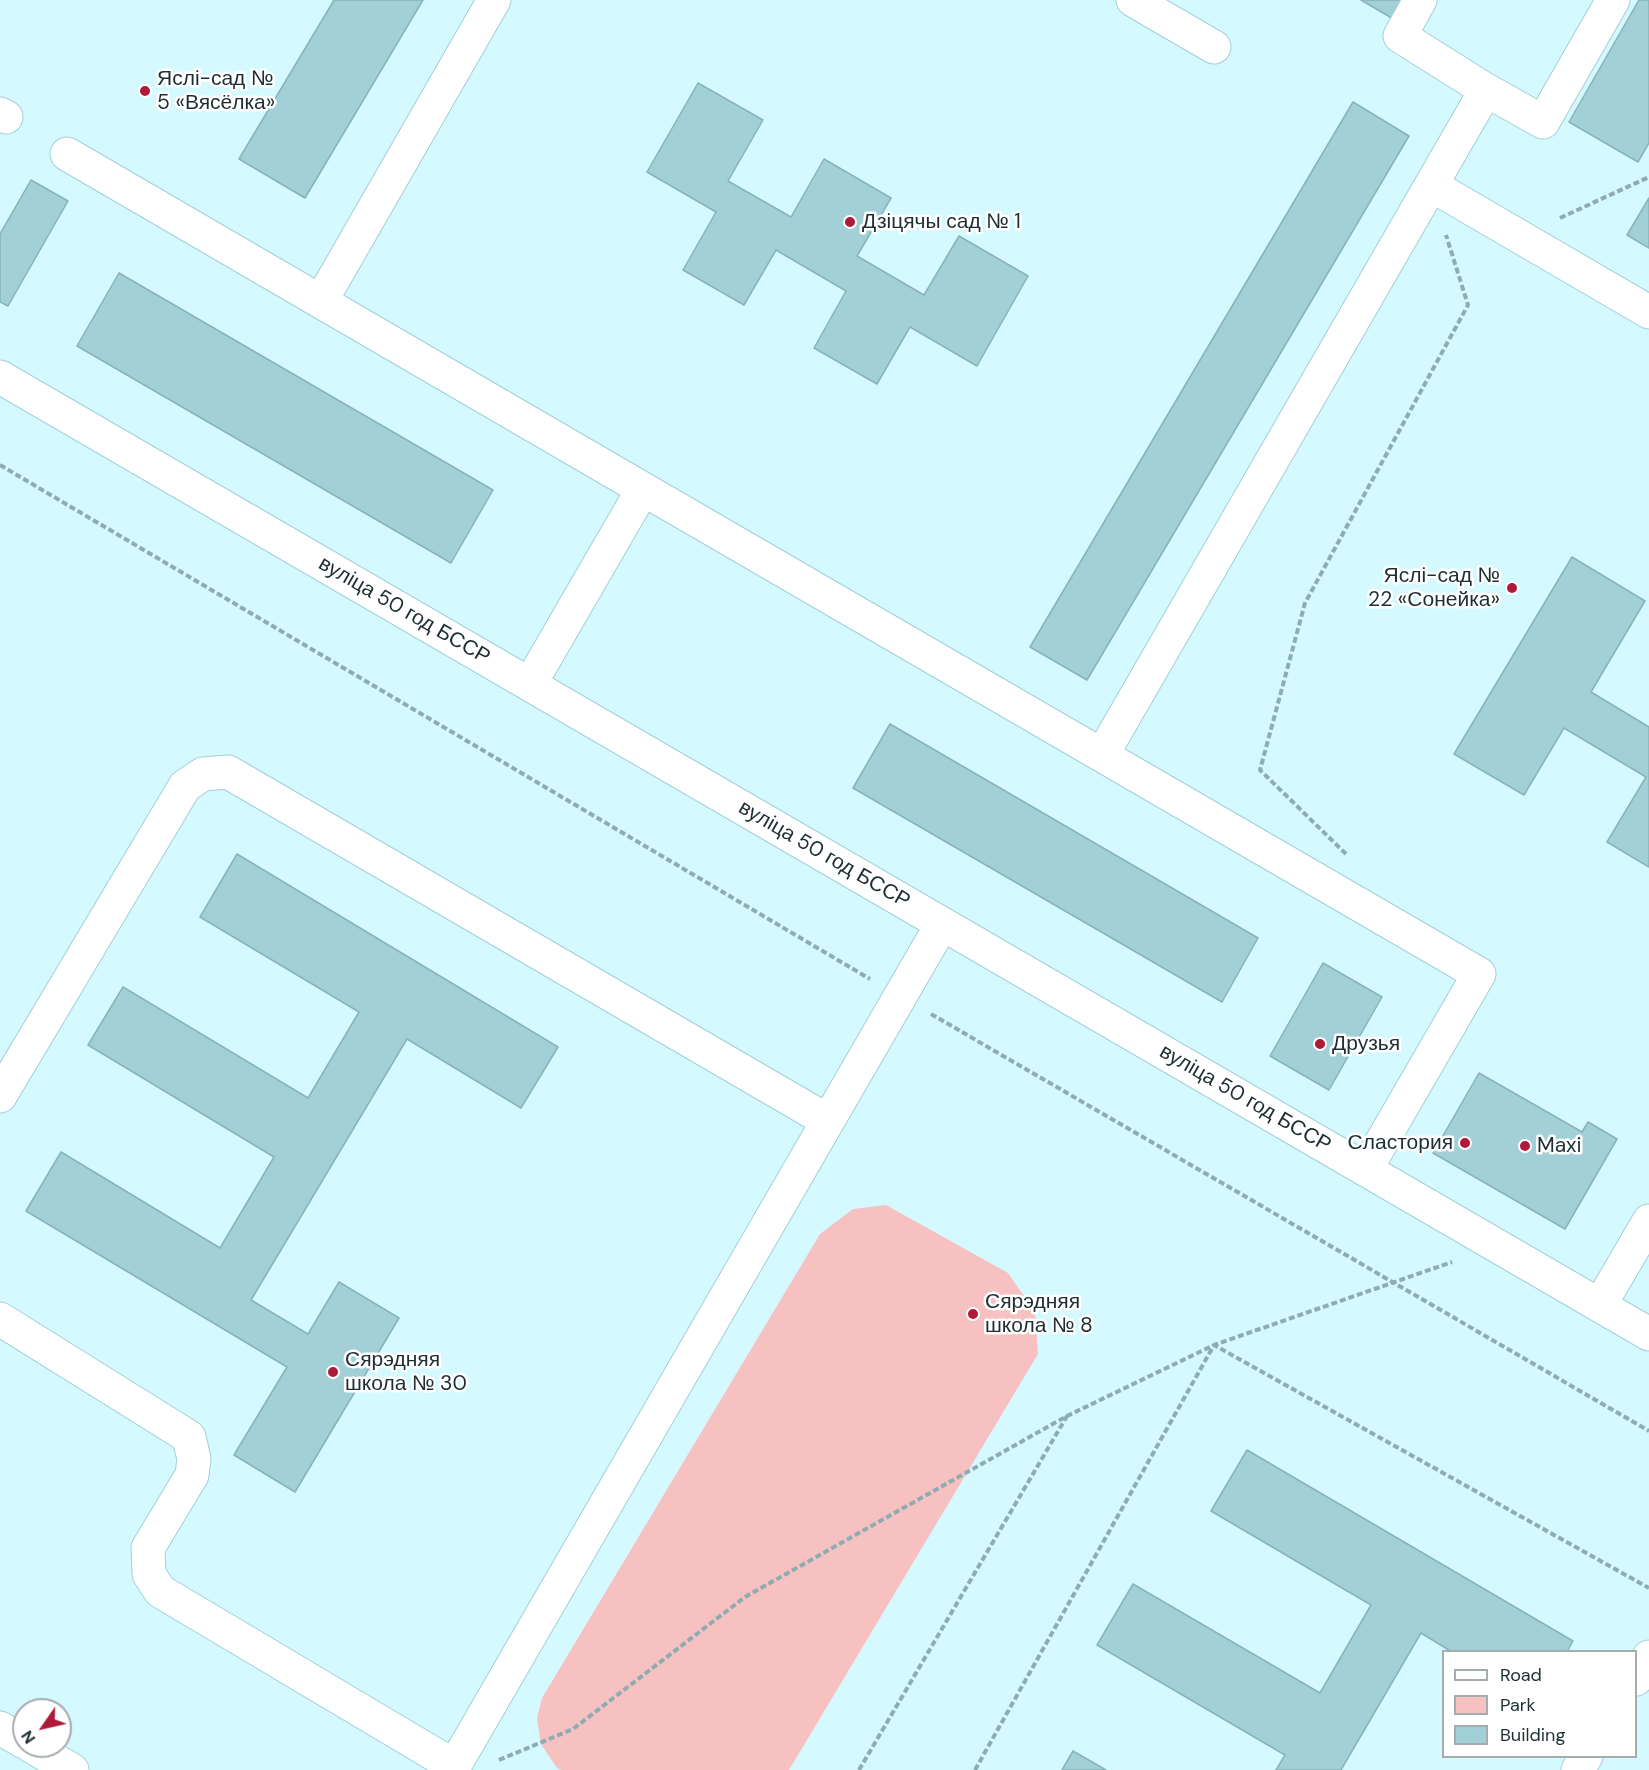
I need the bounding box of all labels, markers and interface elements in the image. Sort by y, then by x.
place label: Яслі-сад № 5 «Вясёлка» [157,66,275,116]
marker: Яслі-сад № 5 «Вясёлка» [138,84,152,98]
place label: Дзіцячы сад № 1 [862,209,1021,235]
marker: Дзіцячы сад № 1 [843,215,857,229]
street label: вуліца 50 год БССР [314,552,494,670]
place label: Яслі-сад № 22 «Сонейка» [1368,563,1500,613]
marker: Яслі-сад № 22 «Сонейка» [1505,581,1519,595]
street label: вуліца 50 год БССР [734,796,914,914]
place label: Друзья [1332,1031,1400,1057]
marker: Друзья [1313,1037,1327,1051]
street label: вуліца 50 год БССР [1155,1040,1335,1158]
place label: Сластория [1348,1130,1453,1156]
place label: Maxi [1537,1133,1582,1159]
marker: Сластория [1458,1136,1472,1150]
marker: Maxi [1518,1139,1532,1153]
place label: Сярэдняя школа № 8 [985,1289,1093,1339]
marker: Сярэдняя школа № 8 [966,1307,980,1321]
place label: Сярэдняя школа № 30 [345,1347,467,1397]
marker: Сярэдняя школа № 30 [326,1365,340,1379]
legend [1442,1650,1637,1758]
text: Road [1500,1663,1542,1687]
text: Park [1500,1693,1536,1717]
north arrow [12,1698,72,1758]
text: Building [1500,1723,1565,1747]
text: N [16,1727,40,1748]

